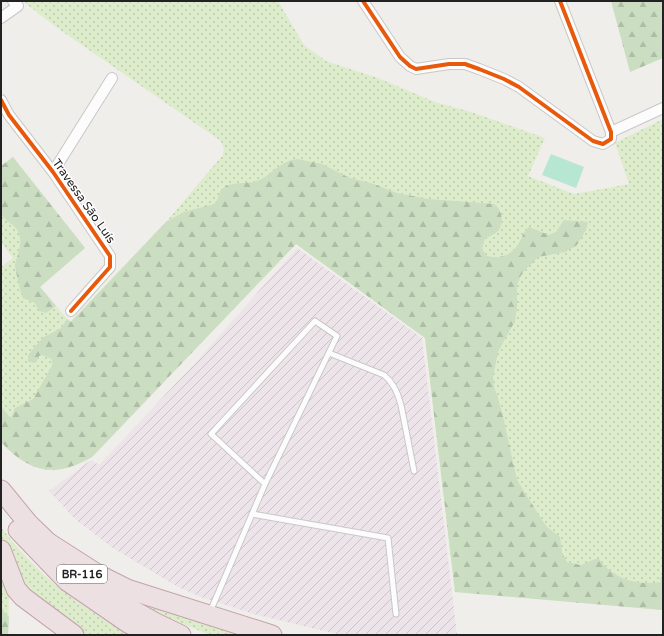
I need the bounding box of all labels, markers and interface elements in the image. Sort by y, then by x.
street label: Travessa São Luís [50,156,118,246]
road number: BR-116 [57,565,107,583]

